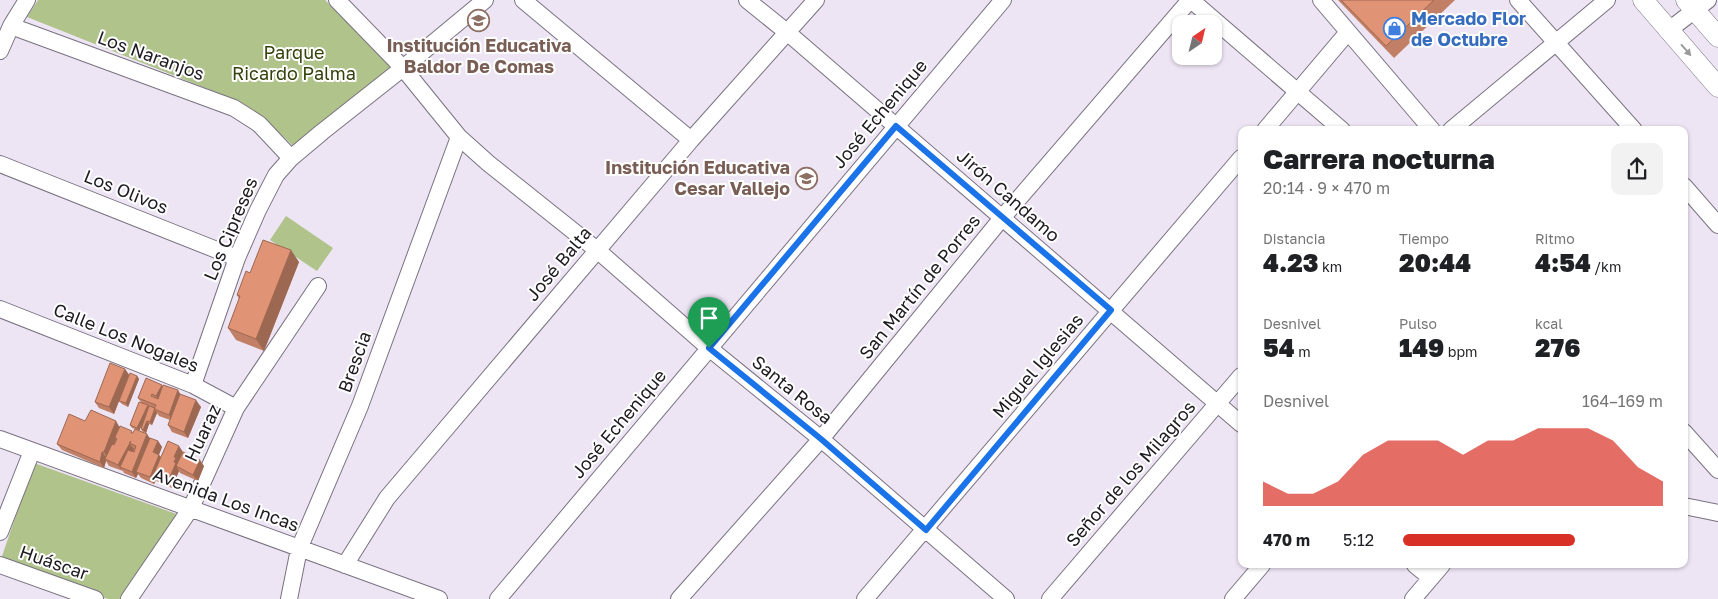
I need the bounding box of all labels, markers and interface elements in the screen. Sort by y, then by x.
place label: Mercado Flor de Octubre [1411,7,1526,50]
school or university icon: Institución Educativa Baldor De Comas [467,9,491,33]
north arrow [1172,15,1222,65]
map controls [1172,15,1222,65]
shop icon: Mercado Flor de Octubre [1383,17,1407,41]
street label: Los Naranjos [95,26,208,85]
place label: Institución Educativa Baldor De Comas [387,34,571,77]
park label: Parque Ricardo Palma [232,41,356,84]
one-way arrow [1680,44,1692,56]
street label: José Echenique [827,54,931,172]
text: Carrera nocturna [1263,142,1495,175]
button: share [1611,143,1663,195]
street label: Jirón Candamo [953,144,1065,246]
place label: Institución Educativa Cesar Vallejo [605,156,790,199]
street label: Los Olivos [81,164,172,218]
school or university icon: Institución Educativa Cesar Vallejo [794,166,818,190]
street label: Los Cipreses [198,174,262,283]
text: 20:14 · 9 × 470 m [1263,178,1390,198]
street label: San Martín de Porres [854,209,984,363]
street label: José Balta [521,222,596,305]
text: Distancia [1263,230,1325,247]
text: Tiempo [1399,230,1449,247]
text: Ritmo [1535,230,1575,247]
text: 4.23 [1263,247,1318,278]
text: 20:44 [1399,247,1471,278]
text: 4:54 [1535,247,1591,278]
text: km [1318,258,1342,275]
text: /km [1591,258,1621,275]
pin [688,297,730,348]
street label: Calle Los Nogales [50,298,202,376]
icon: arrive [695,304,723,332]
street label: Miguel Iglesias [987,309,1087,422]
text: Desnivel [1263,315,1321,332]
text: Pulso [1399,315,1437,332]
text: kcal [1535,315,1563,332]
street label: Brescia [333,328,375,395]
text: 54 [1263,332,1295,363]
text: 149 [1399,332,1444,363]
text: 276 [1535,332,1580,363]
text: m [1295,343,1311,360]
text: bpm [1444,343,1477,360]
street label: Santa Rosa [748,350,837,428]
street label: José Echenique [566,364,670,482]
text: Desnivel [1263,391,1329,411]
text: 164–169 m [1582,391,1663,411]
street label: Señor de los Milagros [1061,396,1200,551]
street label: Huaraz [179,400,225,465]
street label: Avenida Los Incas [150,462,302,536]
text: 470 m [1263,530,1310,550]
text: 5:12 [1343,530,1374,550]
street label: Huáscar [17,540,92,584]

